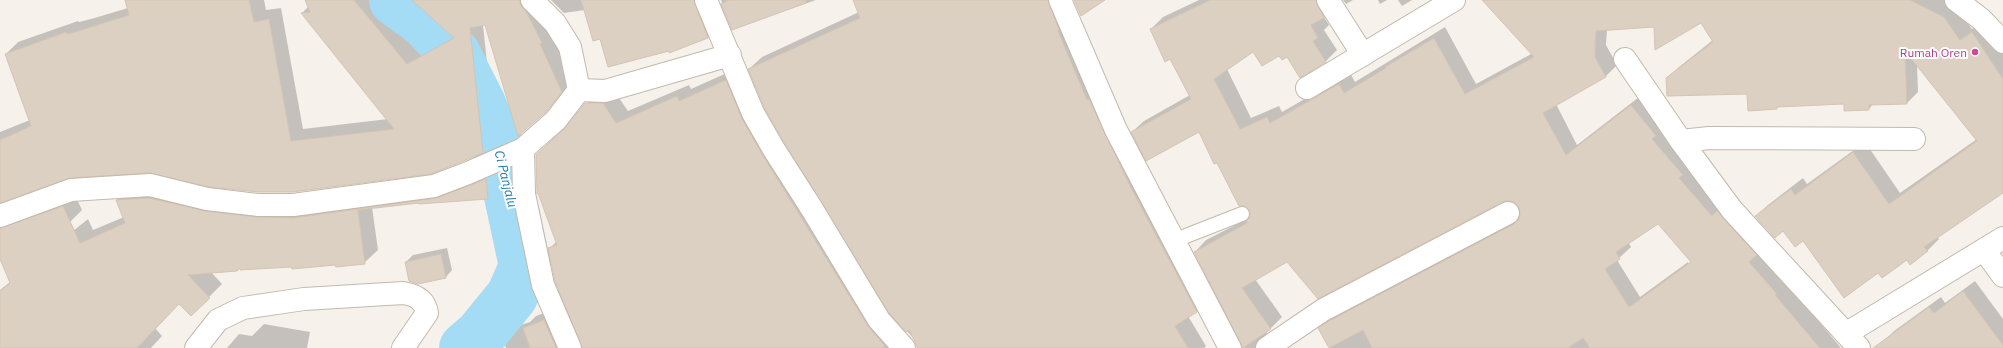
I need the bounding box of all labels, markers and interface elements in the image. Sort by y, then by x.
place label: Rumah Oren [1900,45,1967,60]
marker: Rumah Oren [1970,47,1980,57]
water label: Ci Panjalu [491,149,521,209]

